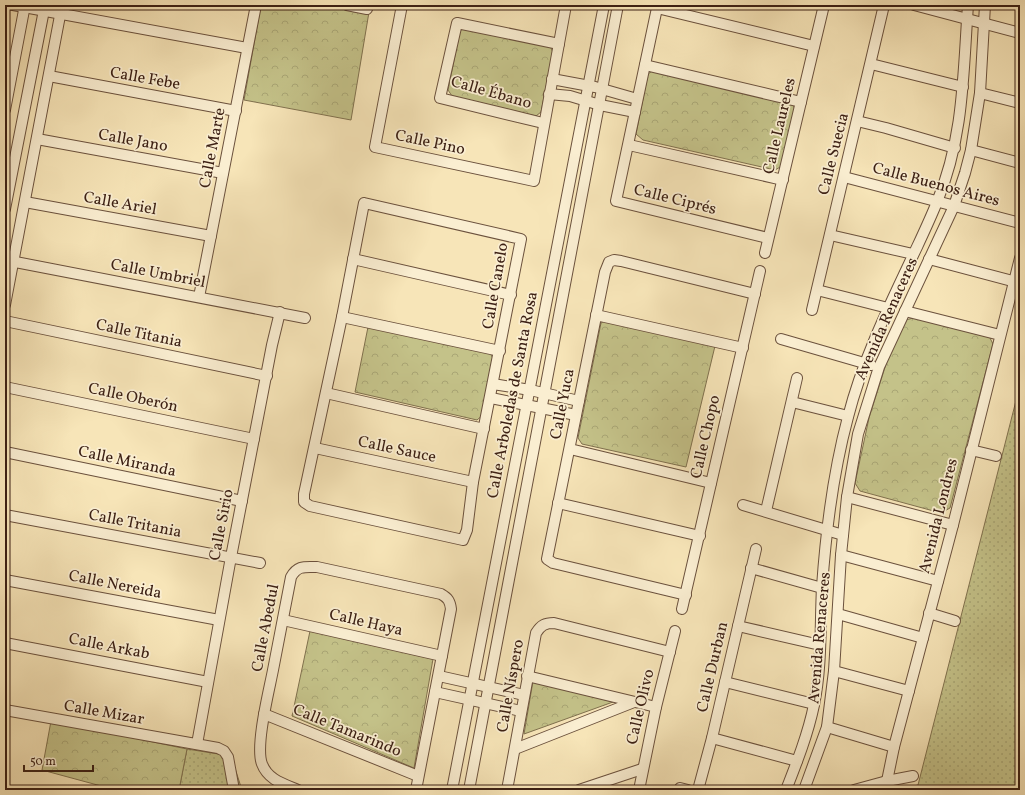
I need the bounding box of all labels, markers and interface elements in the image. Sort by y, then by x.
street label: Calle Febe [108,62,182,96]
street label: Calle Ébano [448,71,534,115]
street label: Calle Laureles [758,76,802,176]
street label: Calle Marte [194,106,232,190]
street label: Calle Suecia [813,110,855,197]
street label: Calle Jano [97,124,169,158]
street label: Calle Pino [393,125,467,161]
street label: Calle Buenos Aires [870,157,1002,213]
street label: Calle Ciprés [631,179,719,221]
street label: Calle Ariel [82,187,159,221]
street label: Calle Canelo [478,241,514,331]
street label: Calle Umbriel [109,254,208,294]
street label: Avenida Renaceres [850,254,924,384]
street label: Calle Arboledas de Santa Rosa [482,290,544,500]
street label: Calle Titania [94,314,184,354]
street label: Calle Yuca [545,367,581,441]
street label: Calle Oberón [86,378,180,418]
street label: Calle Chopo [686,393,726,481]
street label: Calle Sauce [356,431,438,469]
street label: Calle Miranda [76,441,178,483]
street label: Avenida Londres [914,456,964,576]
street label: Calle Sirio [204,487,240,563]
street label: Calle Tritania [87,504,183,544]
street label: Calle Nereida [67,565,163,605]
street label: Avenida Renaceres [803,571,837,705]
street label: Calle Abedul [247,582,285,674]
street label: Calle Haya [327,604,405,642]
street label: Calle Durban [692,619,734,715]
street label: Calle Arkab [67,628,152,666]
street label: Calle Níspero [492,638,530,734]
street label: Calle Olivo [622,667,660,747]
street label: Calle Mizar [62,695,146,731]
street label: Calle Tamarindo [289,699,405,763]
scale bar [24,747,93,773]
text: 50 m [30,754,56,770]

